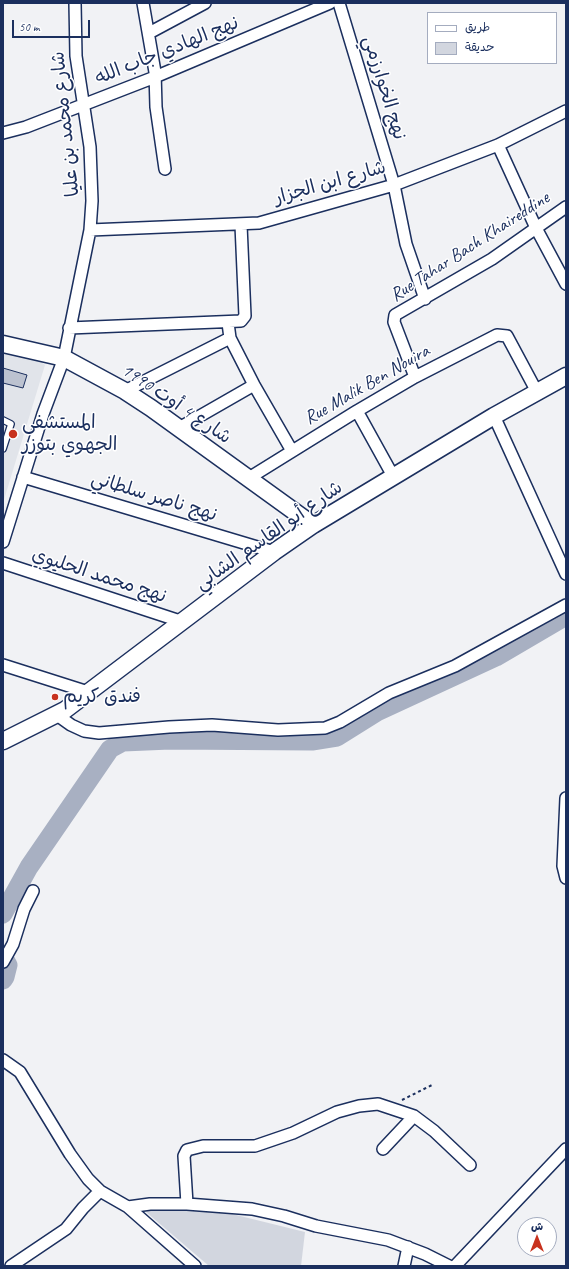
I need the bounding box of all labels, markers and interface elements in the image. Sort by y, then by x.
scale bar [14,12,92,38]
street label: نهج الهادي جاب الله [92,12,242,90]
legend [427,12,557,64]
text: 50 m [19,19,39,35]
text: طريق [465,19,490,35]
street label: نهج الخوارزمي [357,33,411,143]
text: حديقة [465,39,494,55]
street label: شارع محمد بن عليا [47,50,85,198]
street label: شارع ابن الجزار [271,156,389,210]
street label: Rue Tahar Bach Khaireddine [386,187,554,307]
street label: Rue Malik Ben Nouira [300,340,434,430]
street label: شارع 4 أوت 1990 [117,359,235,449]
place label: المستشفى الجهوي بتوزر [22,412,118,456]
marker: المستشفى الجهوي بتوزر [7,428,19,440]
street label: نهج ناصر سلطاني [88,467,220,527]
street label: شارع أبو القاسم الشابي [191,477,347,595]
street label: نهج محمد الحليوي [29,543,169,609]
place label: فندق كريم [63,686,141,708]
marker: فندق كريم [50,692,60,702]
north arrow [517,1217,557,1257]
text: ش [531,1219,543,1233]

